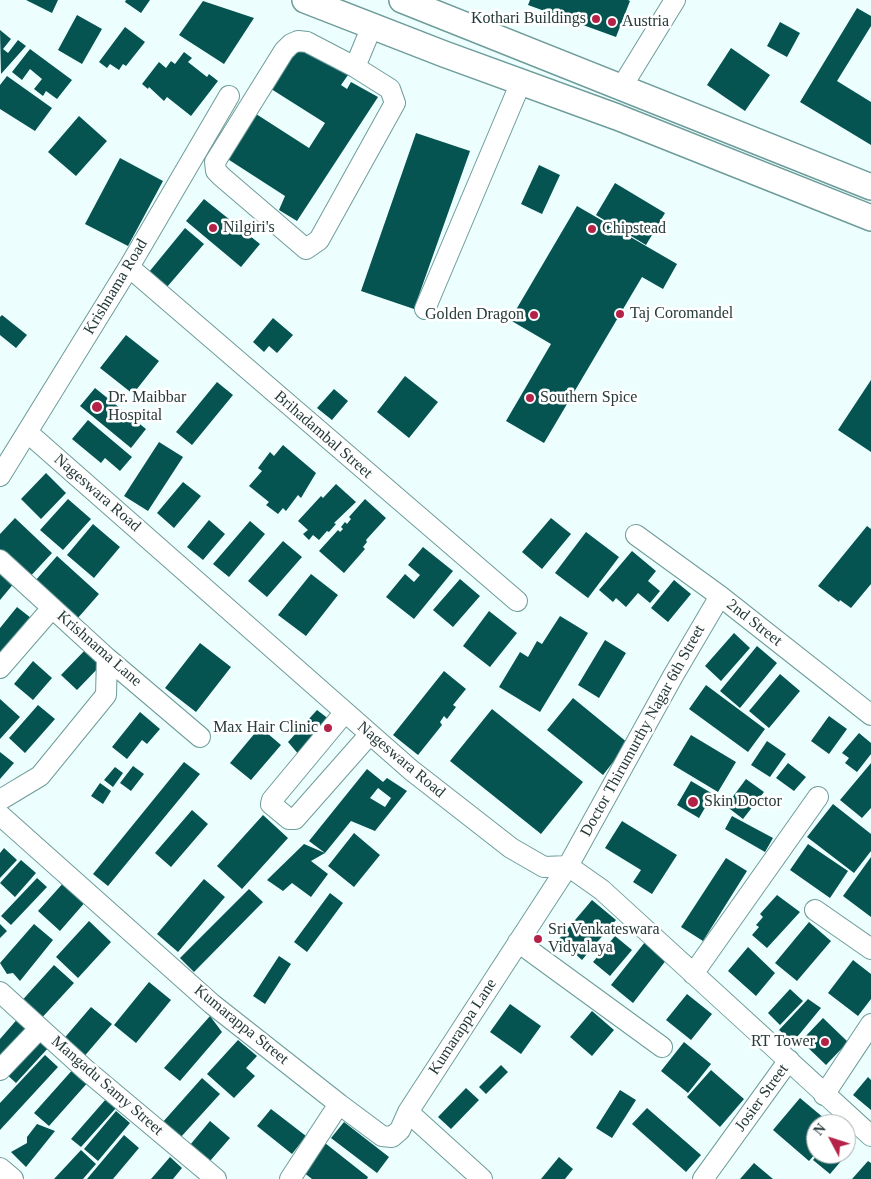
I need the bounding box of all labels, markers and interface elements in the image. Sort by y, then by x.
place label: Kothari Buildings [471,9,586,29]
place label: Austria [622,12,669,32]
marker: Kothari Buildings [590,13,602,25]
marker: Austria [606,16,618,28]
place label: Nilgiri's [223,218,275,238]
place label: Chipstead [602,219,666,239]
marker: Nilgiri's [207,222,219,234]
marker: Chipstead [586,223,598,235]
street label: Krishnama Road [80,236,152,338]
place label: Taj Coromandel [630,304,733,324]
place label: Golden Dragon [425,305,524,325]
marker: Taj Coromandel [614,308,626,320]
marker: Golden Dragon [528,309,540,321]
street label: Brihadambal Street [270,387,376,483]
place label: Dr. Maibbar Hospital [108,388,186,426]
place label: Southern Spice [540,388,637,408]
marker: Southern Spice [524,392,536,404]
marker: Dr. Maibbar Hospital [90,400,104,414]
street label: Nageswara Road [50,450,144,536]
street label: 2nd Street [722,595,786,651]
street label: Krishnama Lane [53,607,145,691]
street label: Doctor Thirumurthy Nagar 6th Street [577,622,709,840]
place label: Max Hair Clinic [213,718,318,738]
street label: Nageswara Road [353,718,449,802]
marker: Max Hair Clinic [322,722,334,734]
place label: Skin Doctor [704,792,782,812]
marker: Skin Doctor [686,795,700,809]
place label: Sri Venkateswara Vidyalaya [548,920,660,958]
marker: Sri Venkateswara Vidyalaya [532,933,544,945]
street label: Kumarappa Lane [425,975,501,1079]
street label: Kumarappa Street [190,981,292,1069]
street label: Mangadu Samy Street [47,1032,167,1140]
place label: RT Tower [751,1032,815,1052]
marker: RT Tower [819,1036,831,1048]
street label: Josier Street [731,1061,793,1135]
north arrow [806,1114,856,1164]
text: N [811,1121,829,1138]

